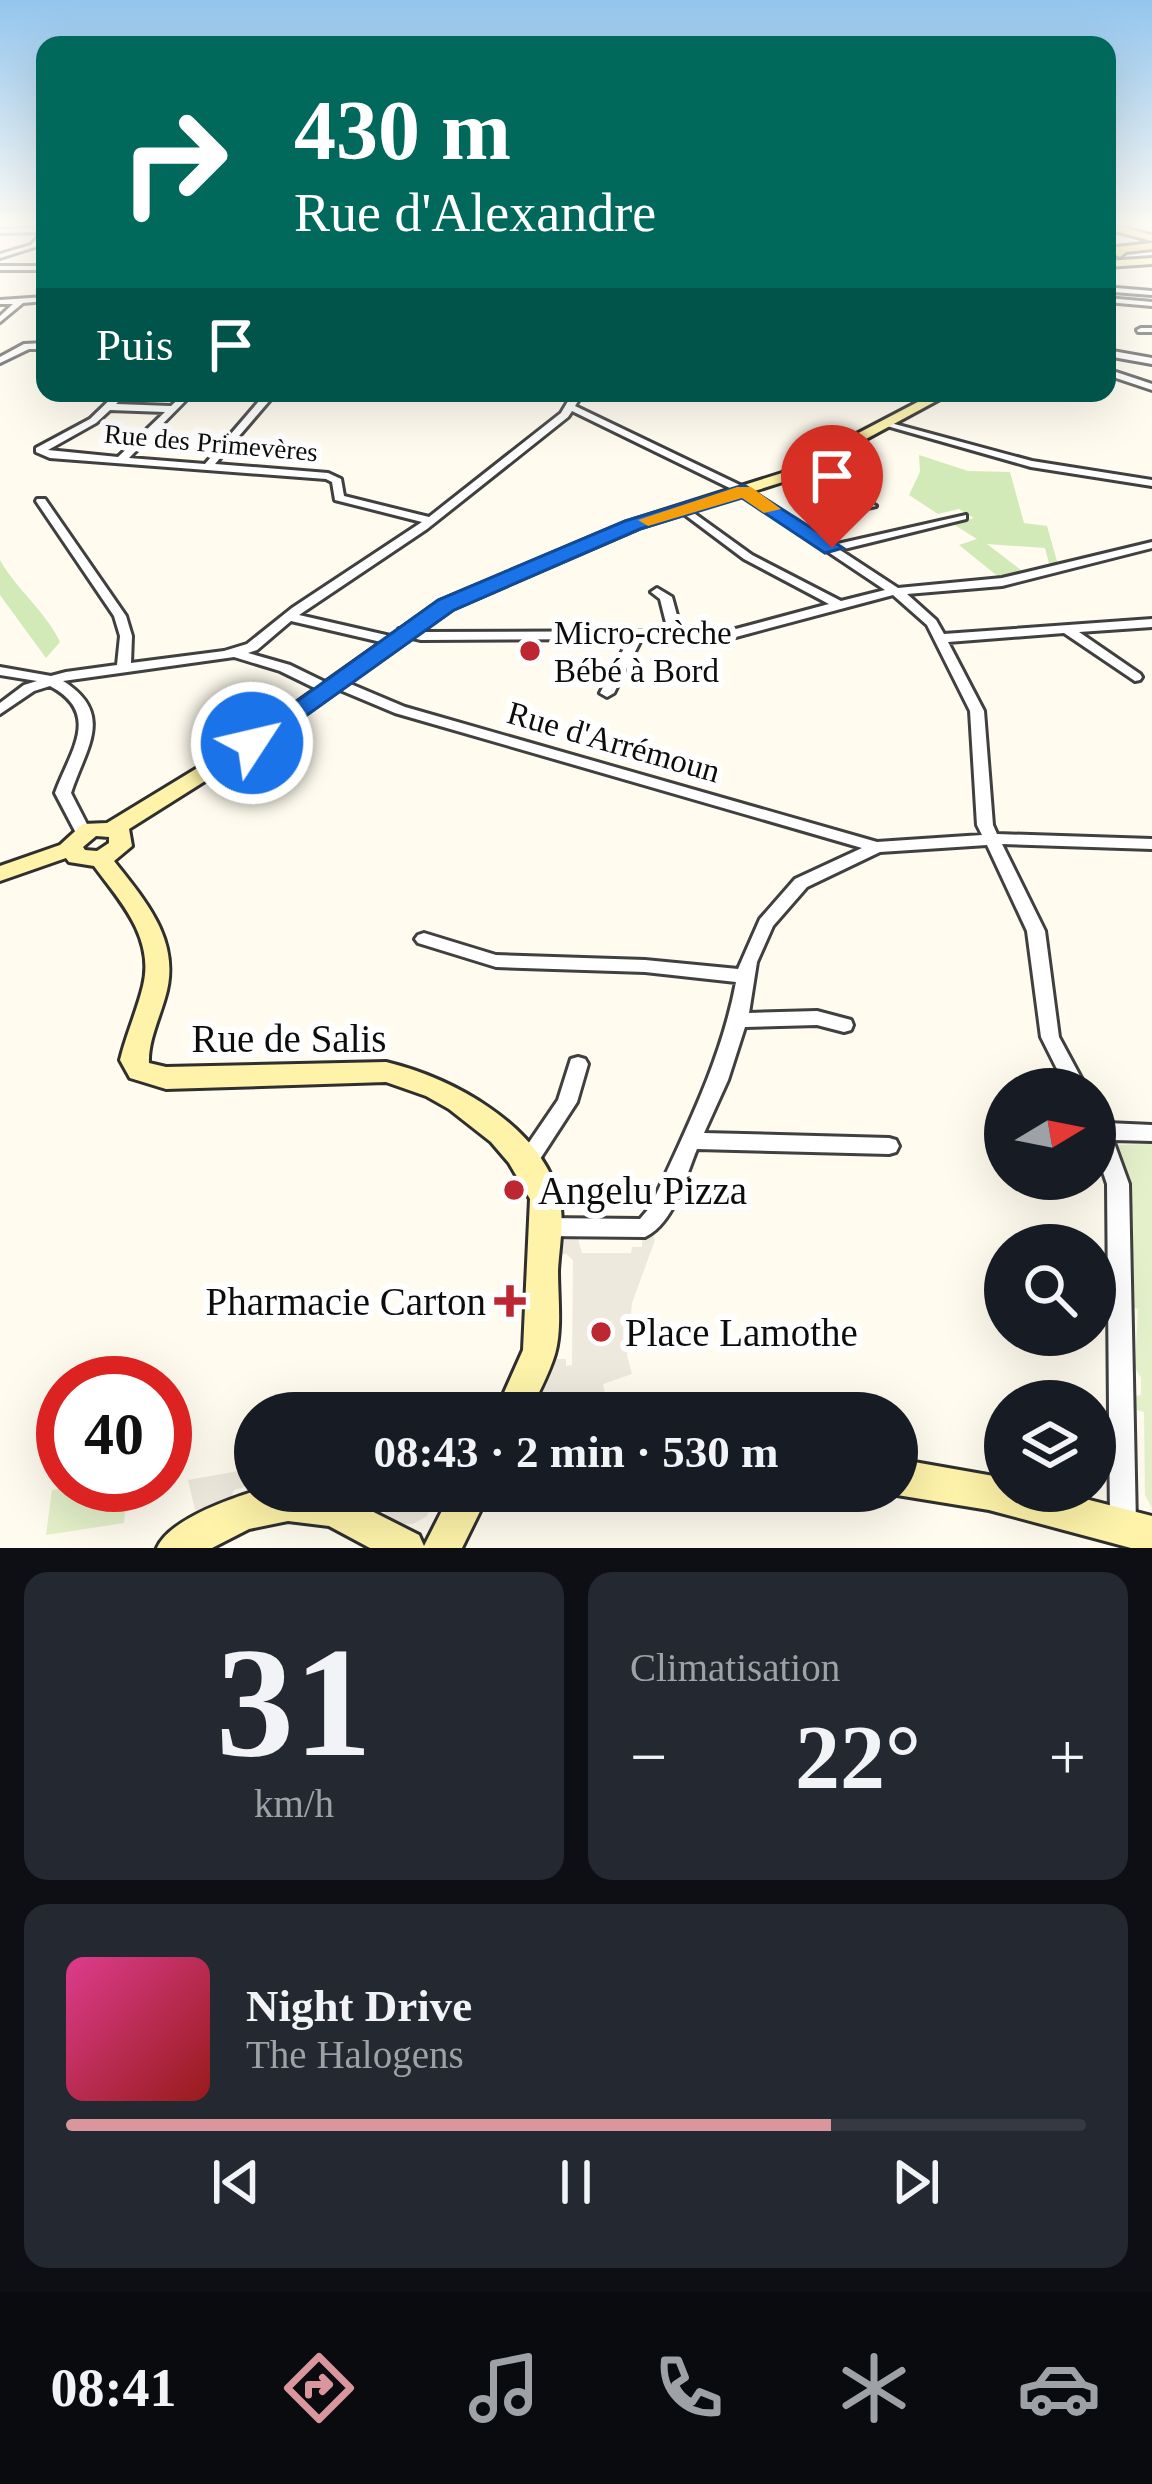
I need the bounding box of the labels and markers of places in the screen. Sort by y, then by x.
pin [781,425,883,548]
place label: Micro-crèche Bébé à Bord [554,615,732,689]
marker: Micro-crèche Bébé à Bord [517,638,543,664]
place label: Angelu Pizza [538,1169,747,1213]
marker: Angelu Pizza [501,1177,527,1203]
place label: Pharmacie Carton [206,1280,486,1323]
marker: Pharmacie Carton [497,1288,523,1314]
place label: Place Lamothe [625,1311,858,1354]
marker: Place Lamothe [588,1319,614,1345]

